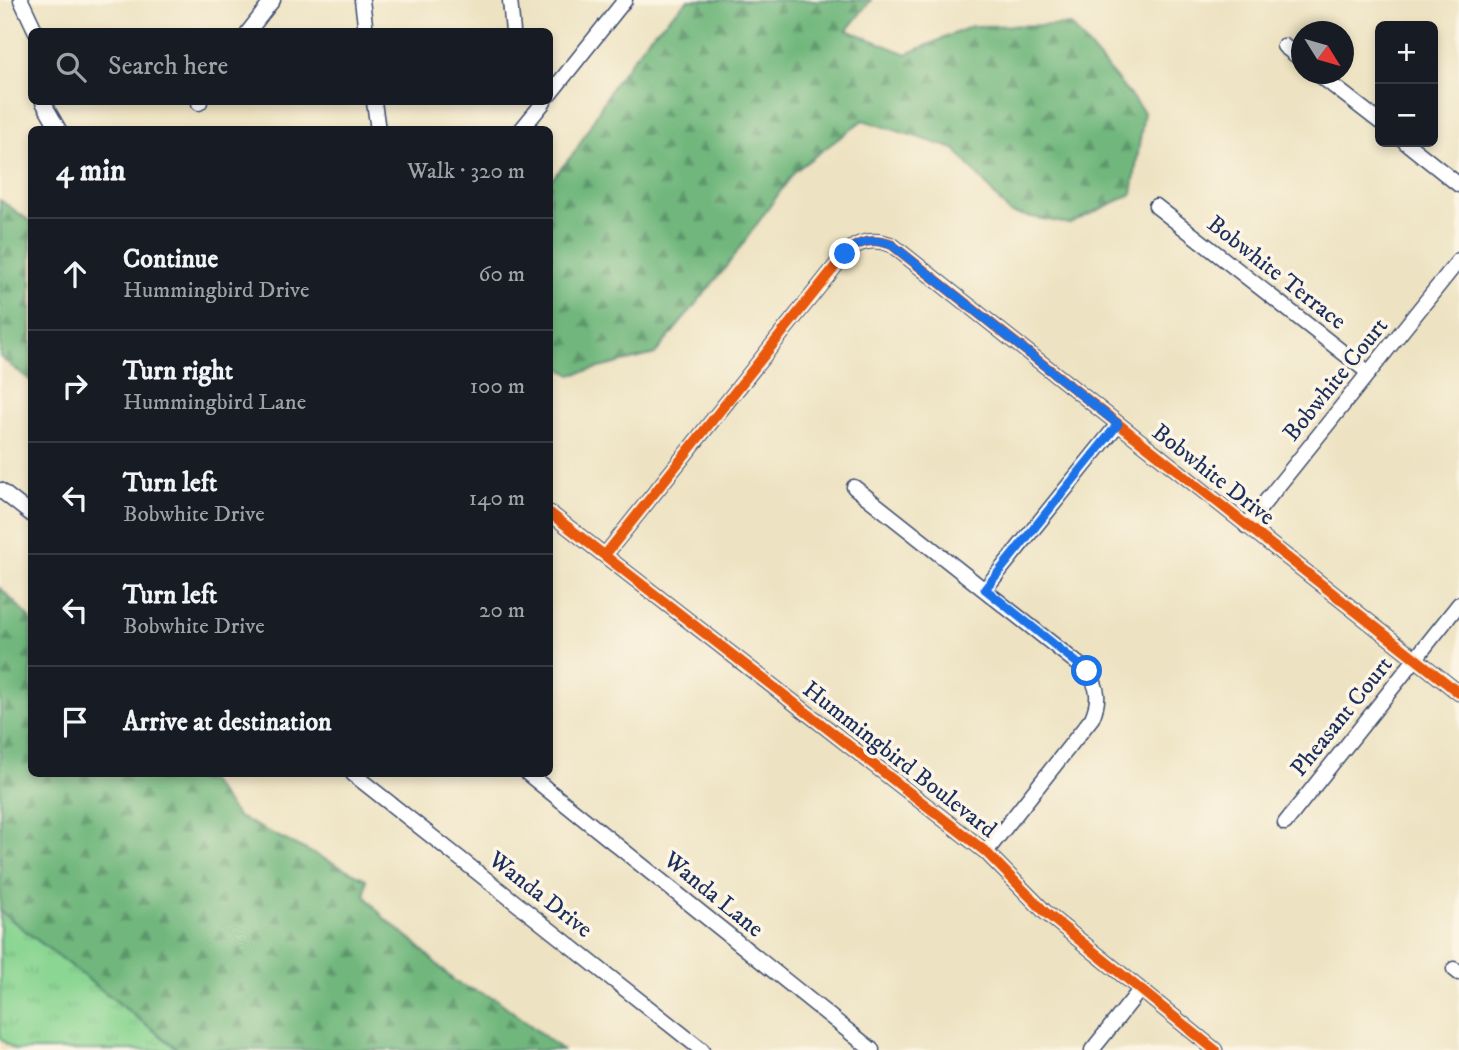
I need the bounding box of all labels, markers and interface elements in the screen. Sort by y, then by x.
north arrow [1291,21,1354,84]
map controls [1375,21,1438,147]
button: + [1375,21,1438,84]
search box [28,28,553,105]
icon: search [52,48,90,86]
text: Search here [108,50,228,83]
button: − [1375,84,1438,147]
text: 4 min [56,153,126,190]
text: Walk · 320 m [407,157,525,186]
street label: Bobwhite Terrace [1201,209,1352,337]
route end [829,238,860,269]
text: Continue [123,243,218,276]
icon: ahead [56,255,94,293]
text: 60 m [478,260,525,289]
text: Hummingbird Drive [123,276,310,305]
street label: Bobwhite Court [1277,311,1395,448]
text: Turn right [123,355,233,388]
icon: right [56,367,94,405]
text: 100 m [470,372,525,401]
text: Hummingbird Lane [123,388,306,417]
street label: Bobwhite Drive [1146,417,1281,532]
text: Turn left [123,467,217,500]
icon: left [56,479,94,517]
text: 140 m [469,484,525,513]
text: Bobwhite Drive [123,500,265,529]
text: Turn left [123,579,217,612]
icon: left [56,591,94,629]
text: 20 m [479,596,525,625]
text: Bobwhite Drive [123,612,265,641]
street label: Pheasant Court [1284,650,1400,783]
route start [1071,655,1102,686]
street label: Hummingbird Boulevard [796,675,1003,845]
icon: arrive [56,703,94,741]
text: Arrive at destination [123,706,332,739]
street label: Wanda Drive [482,844,599,945]
street label: Wanda Lane [656,845,770,944]

